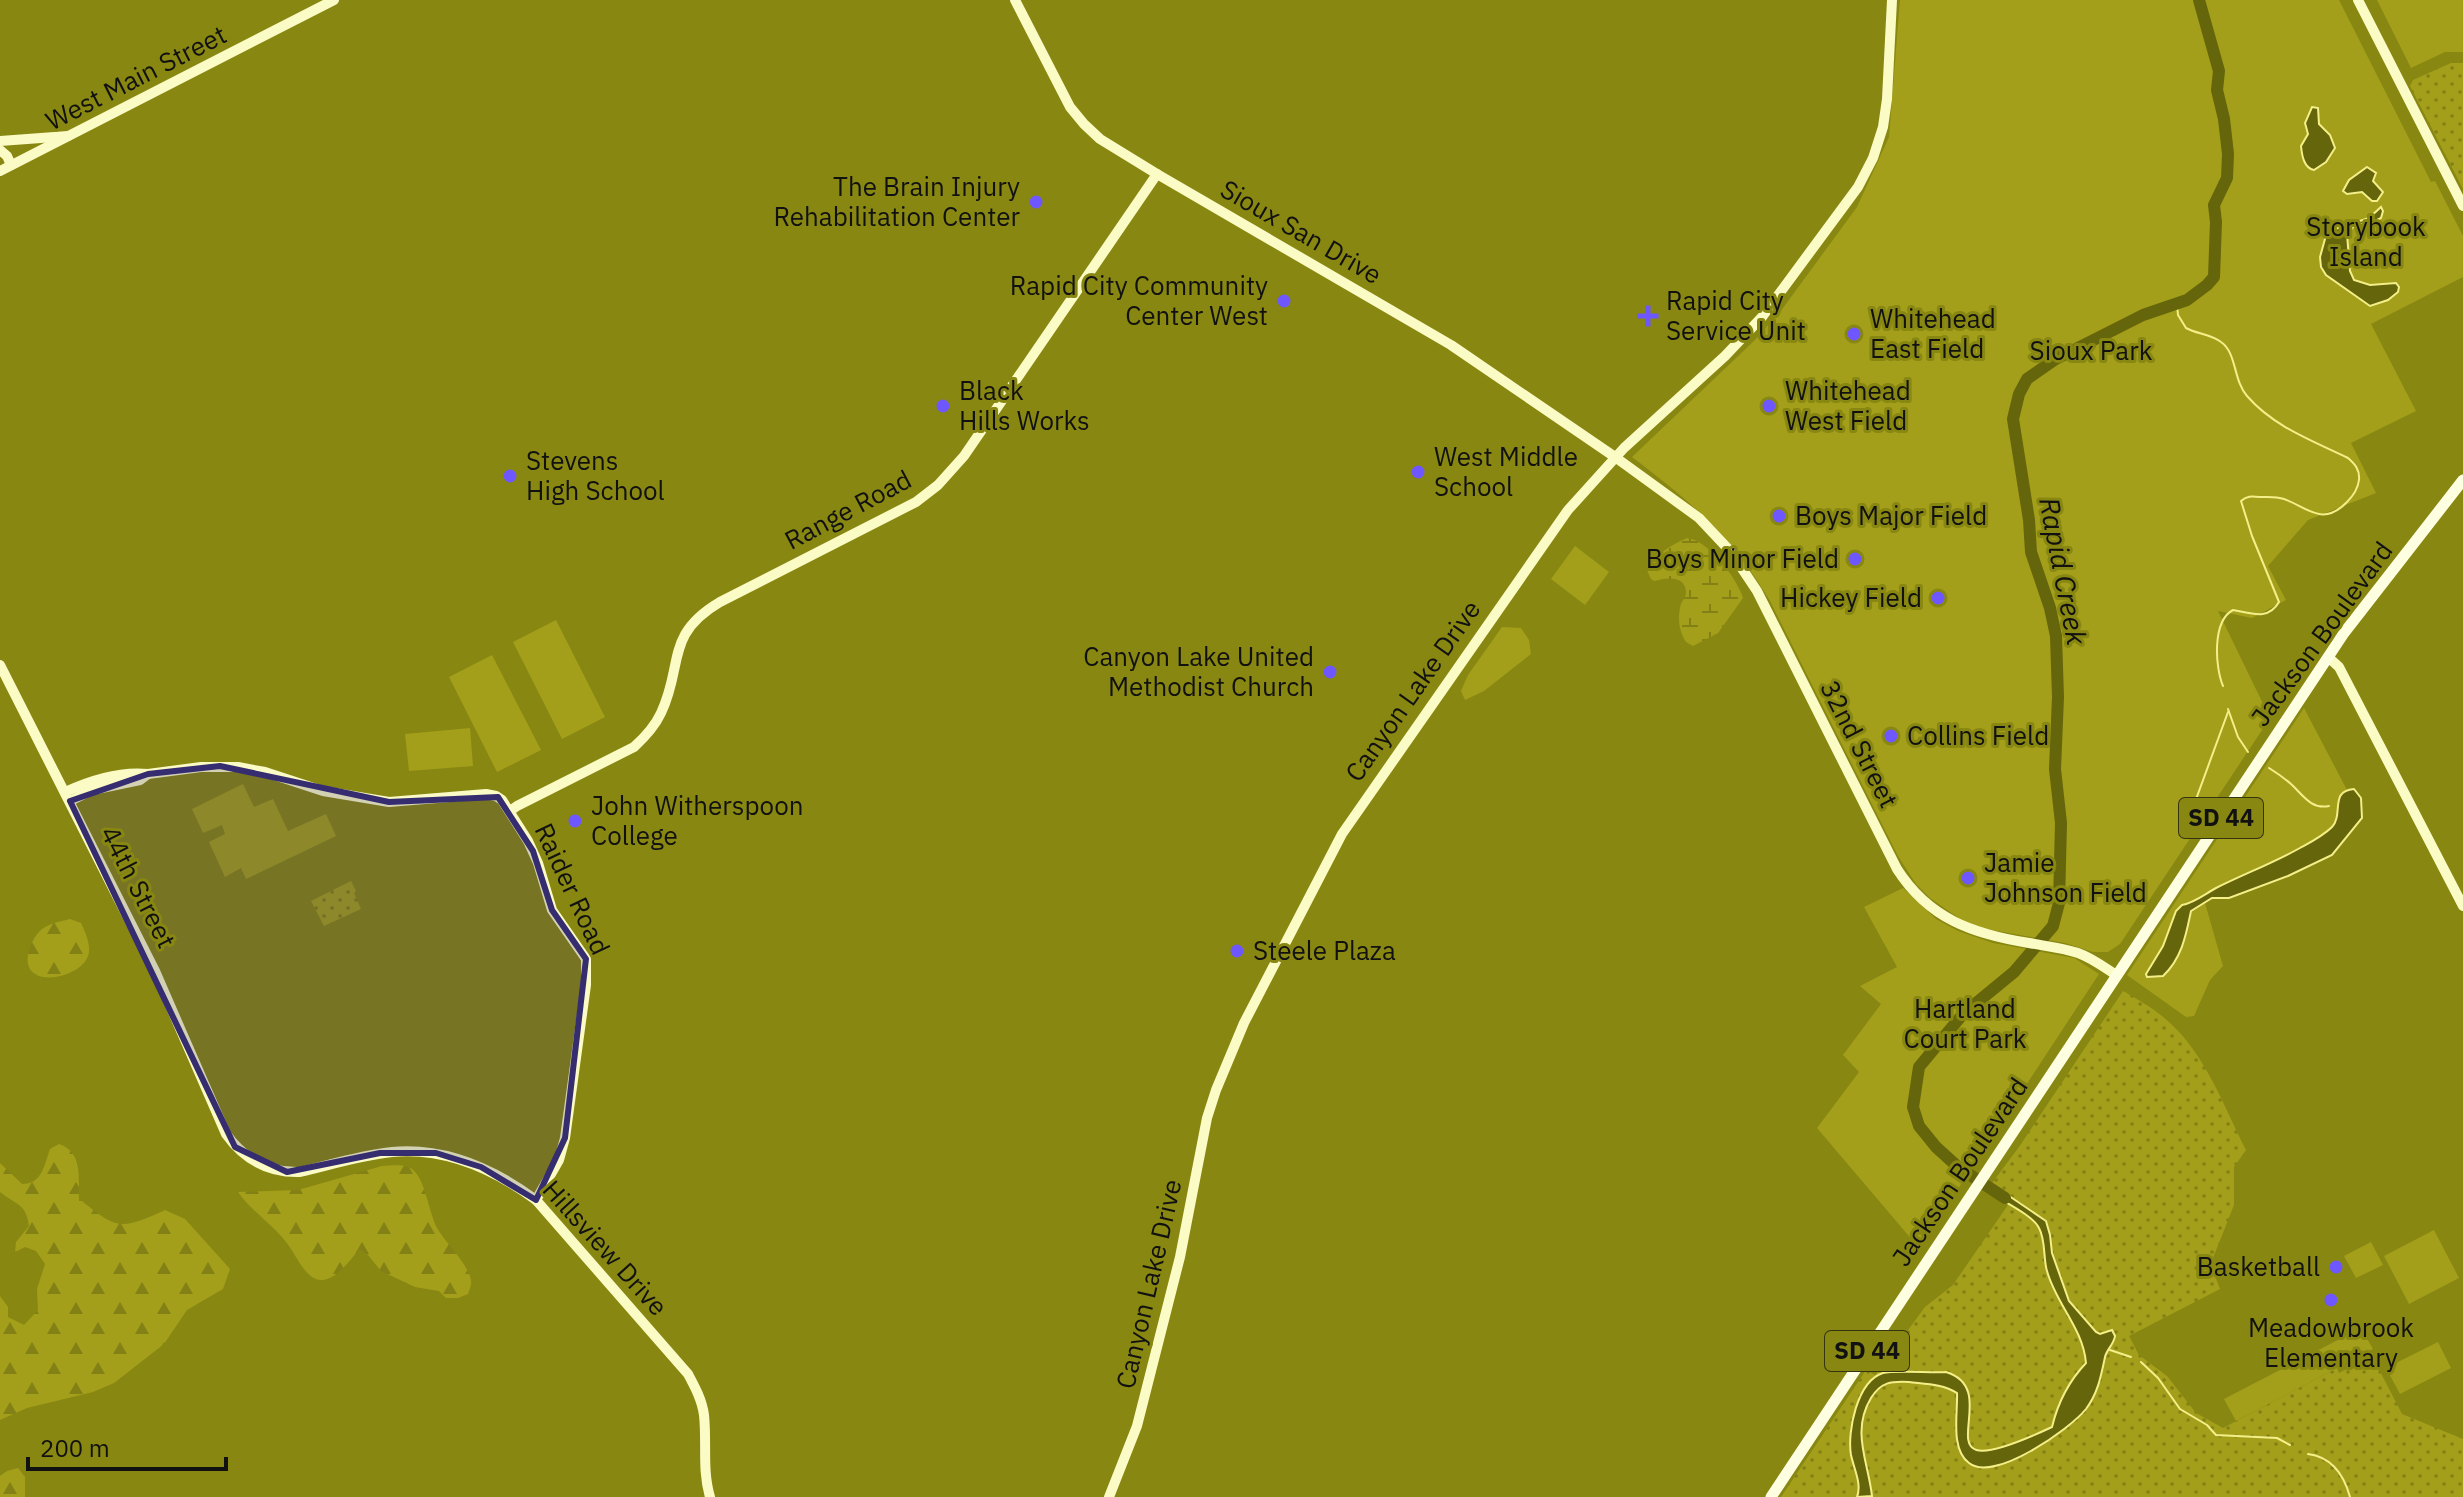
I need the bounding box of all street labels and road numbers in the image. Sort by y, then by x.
street label: West Main Street [39,17,232,137]
street label: Sioux San Drive [1215,171,1388,291]
street label: Range Road [778,462,917,557]
street label: Jackson Boulevard [2243,534,2400,732]
street label: Canyon Lake Drive [1337,593,1487,788]
street label: 32nd Street [1813,674,1906,813]
road number: SD 44 [2179,798,2263,838]
street label: Raider Road [528,817,618,960]
street label: 44th Street [94,820,184,953]
street label: Jackson Boulevard [1884,1071,2035,1272]
street label: Hillsview Drive [536,1172,676,1322]
street label: Canyon Lake Drive [1107,1176,1189,1392]
road number: SD 44 [1825,1331,1909,1371]

